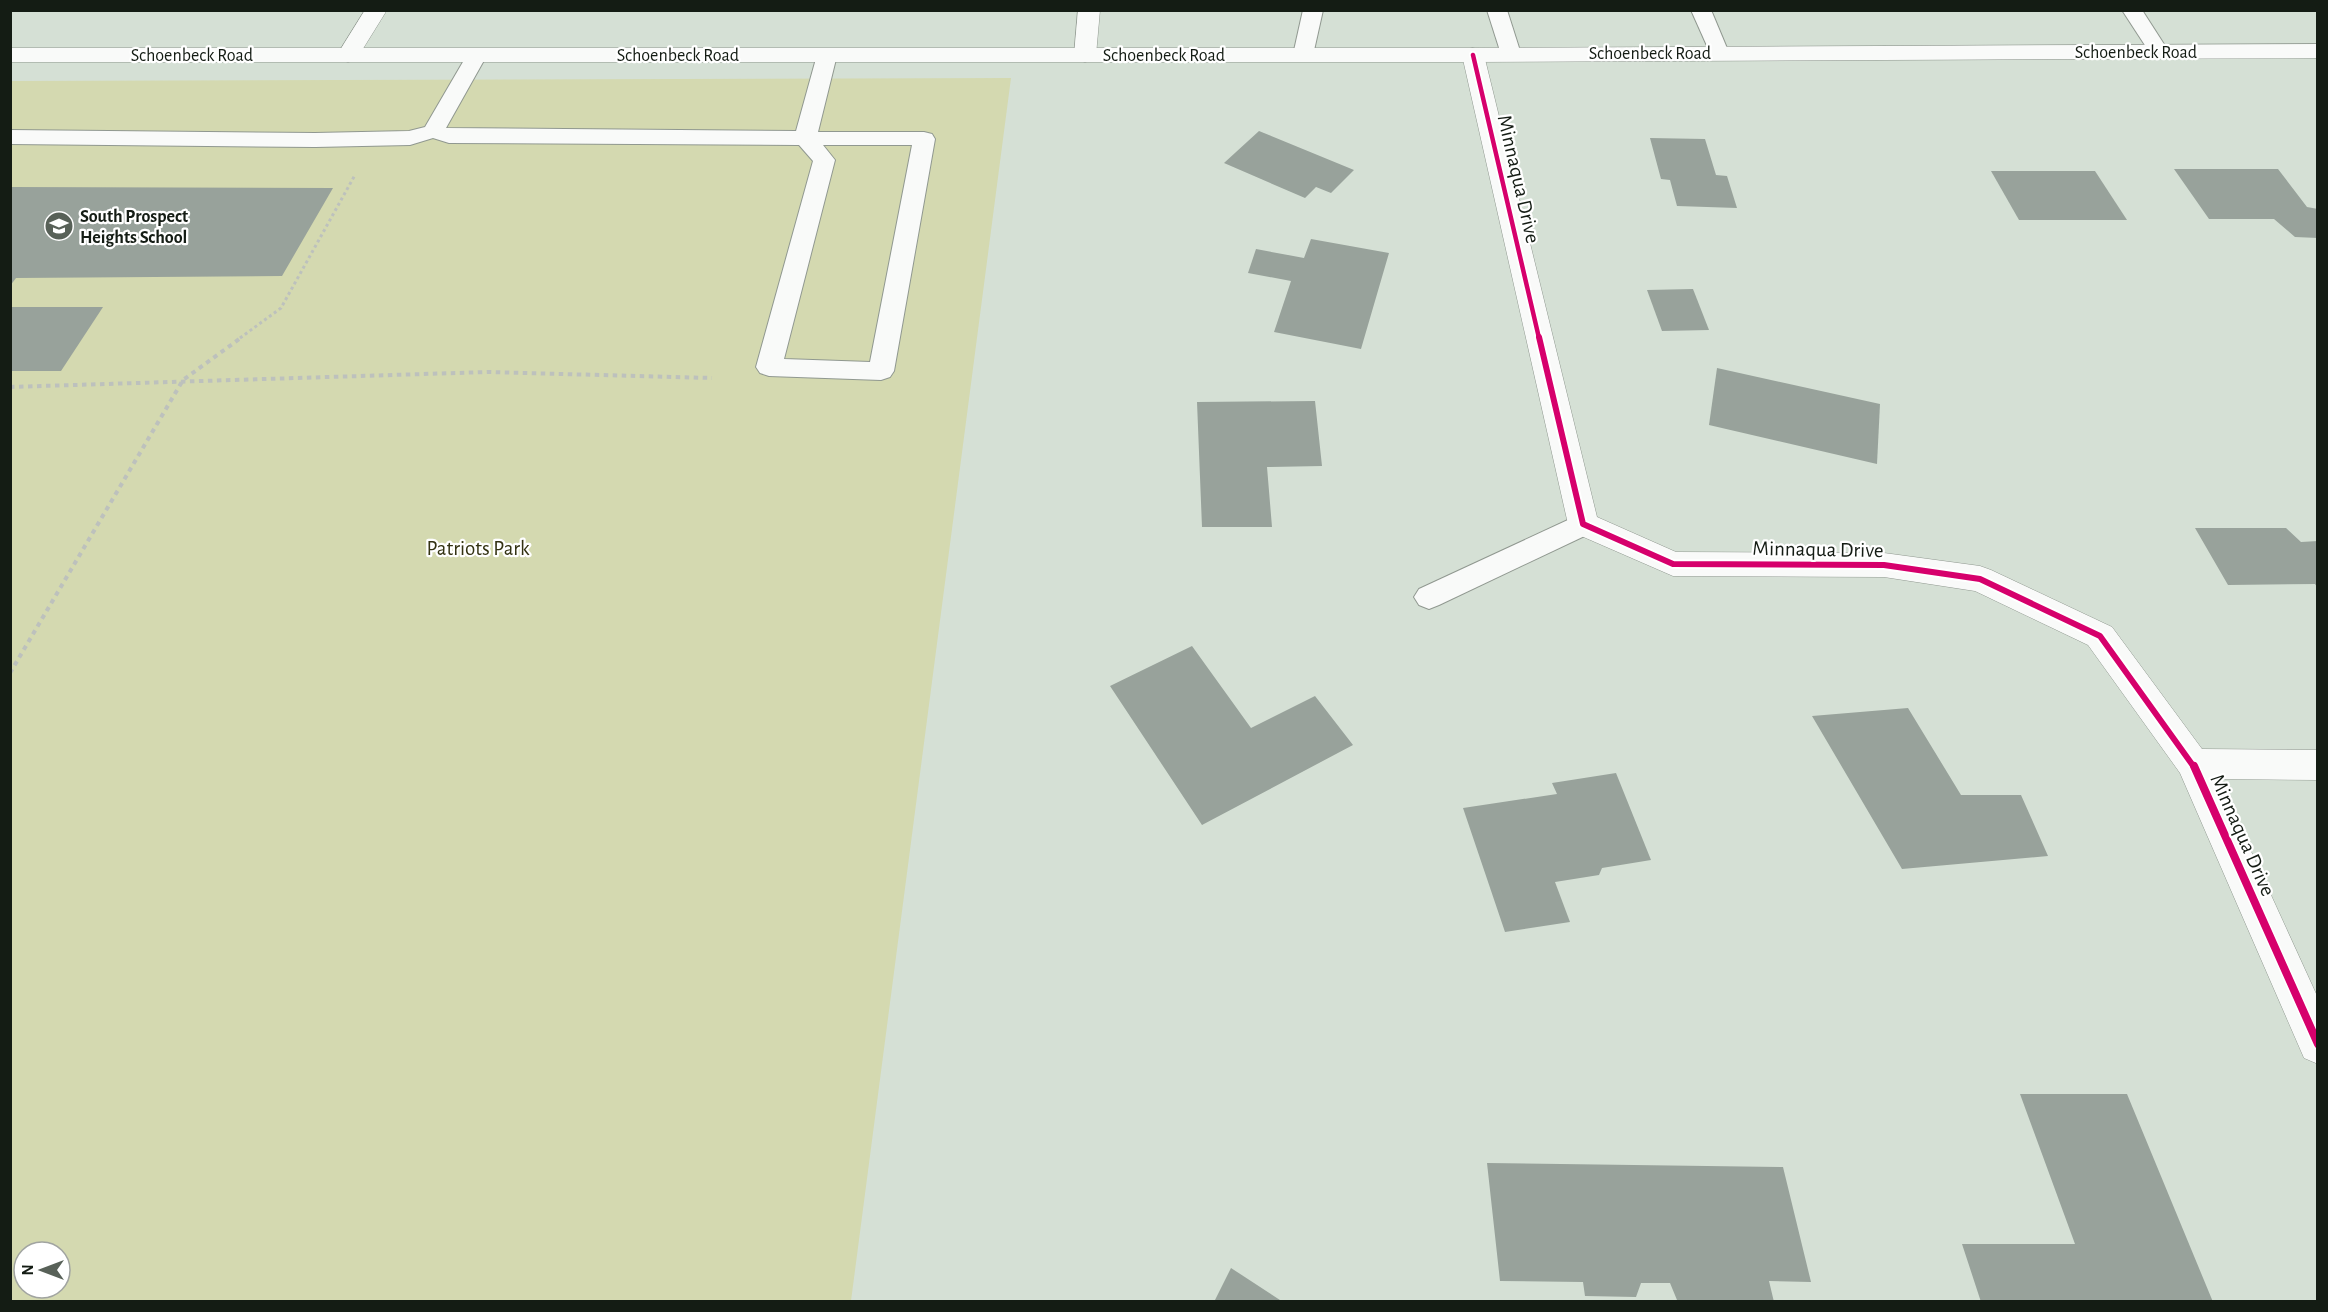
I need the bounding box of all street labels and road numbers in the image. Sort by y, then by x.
street label: Schoenbeck Road [2075,44,2197,62]
street label: Schoenbeck Road [1589,45,1711,63]
street label: Schoenbeck Road [131,47,253,65]
street label: Schoenbeck Road [617,47,739,65]
street label: Schoenbeck Road [1103,47,1225,65]
street label: Minnaqua Drive [1494,113,1543,245]
street label: Minnaqua Drive [1752,538,1884,561]
street label: Minnaqua Drive [2206,771,2279,899]

